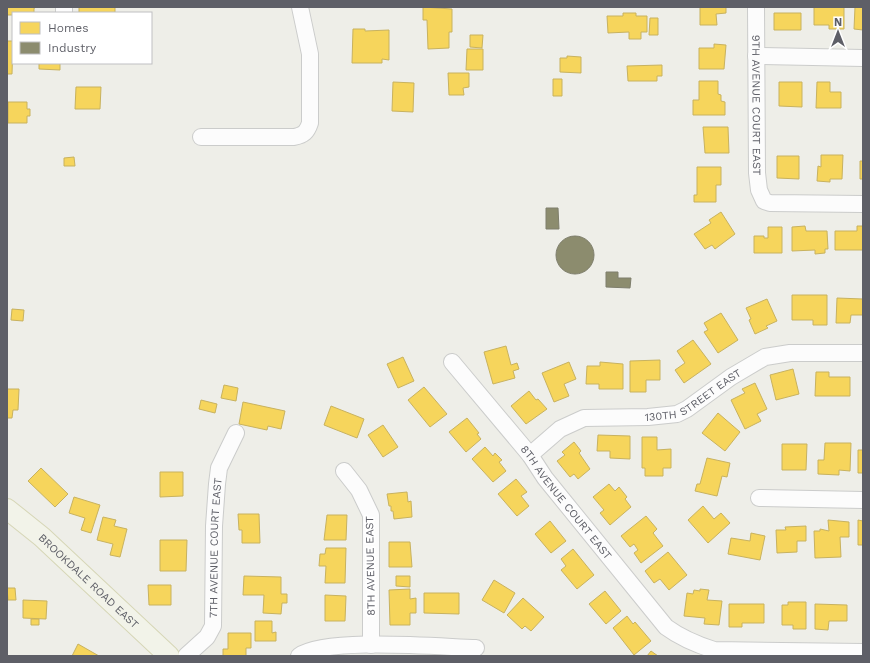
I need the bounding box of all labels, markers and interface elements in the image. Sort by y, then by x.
legend [12,12,152,64]
north arrow [818,12,858,52]
text: N [834,16,842,29]
text: Homes [48,21,89,35]
street label: 9TH AVENUE COURT EAST [749,35,763,176]
text: Industry [48,41,97,55]
street label: 130TH STREET EAST [645,366,744,424]
street label: 8TH AVENUE COURT EAST [518,443,614,562]
street label: 7TH AVENUE COURT EAST [207,477,225,618]
street label: 8TH AVENUE EAST [363,516,378,616]
street label: BROOKDALE ROAD EAST [36,531,141,631]

